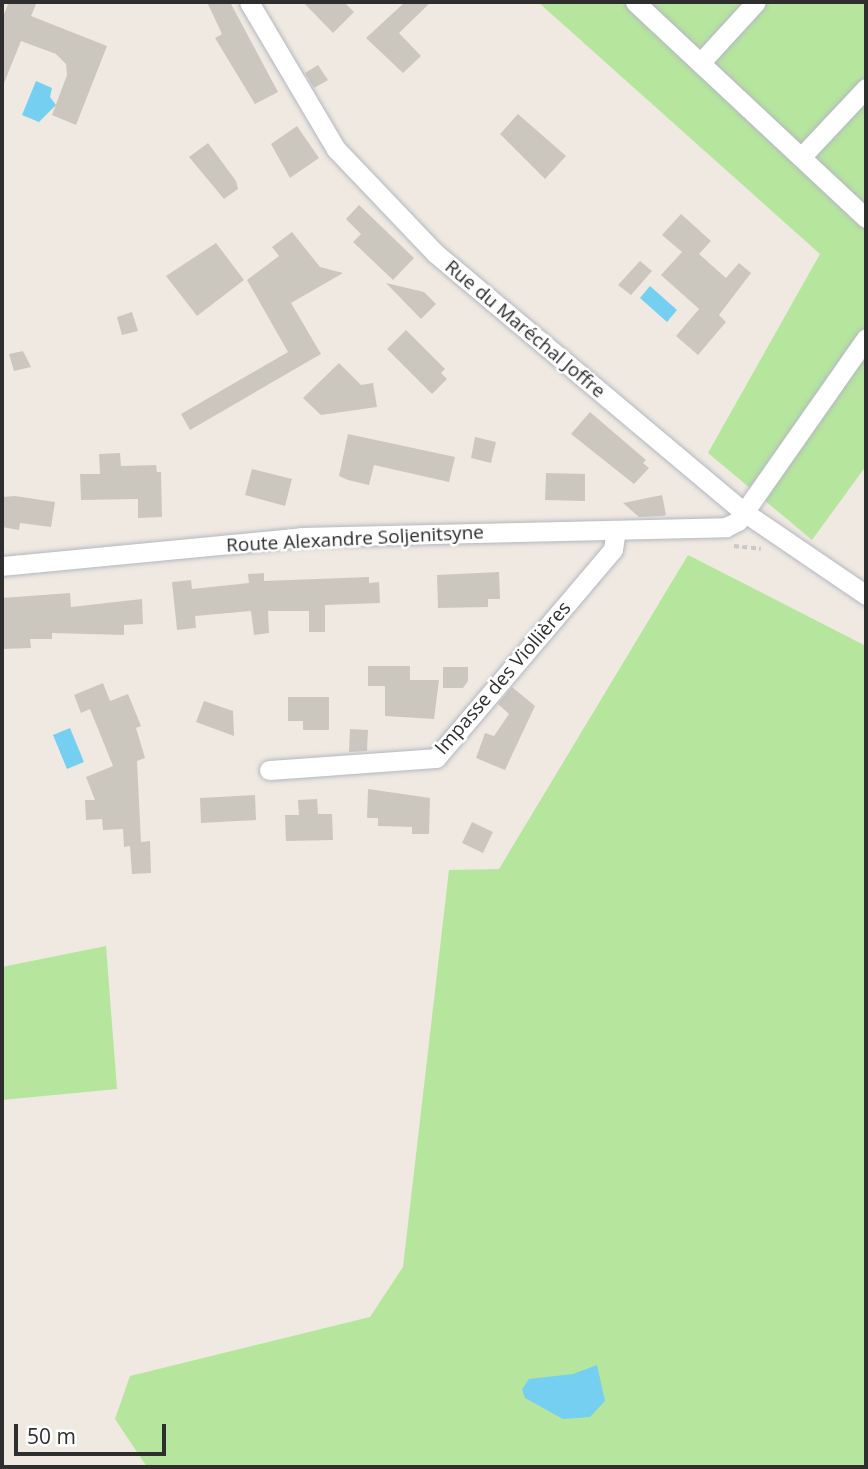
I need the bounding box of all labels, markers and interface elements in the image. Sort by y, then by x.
street label: Rue du Maréchal Joffre [440,255,610,403]
street label: Route Alexandre Soljenitsyne [226,521,484,557]
street label: Impasse des Viollières [430,597,576,759]
scale bar [18,1410,170,1454]
text: 50 m [27,1422,76,1450]

